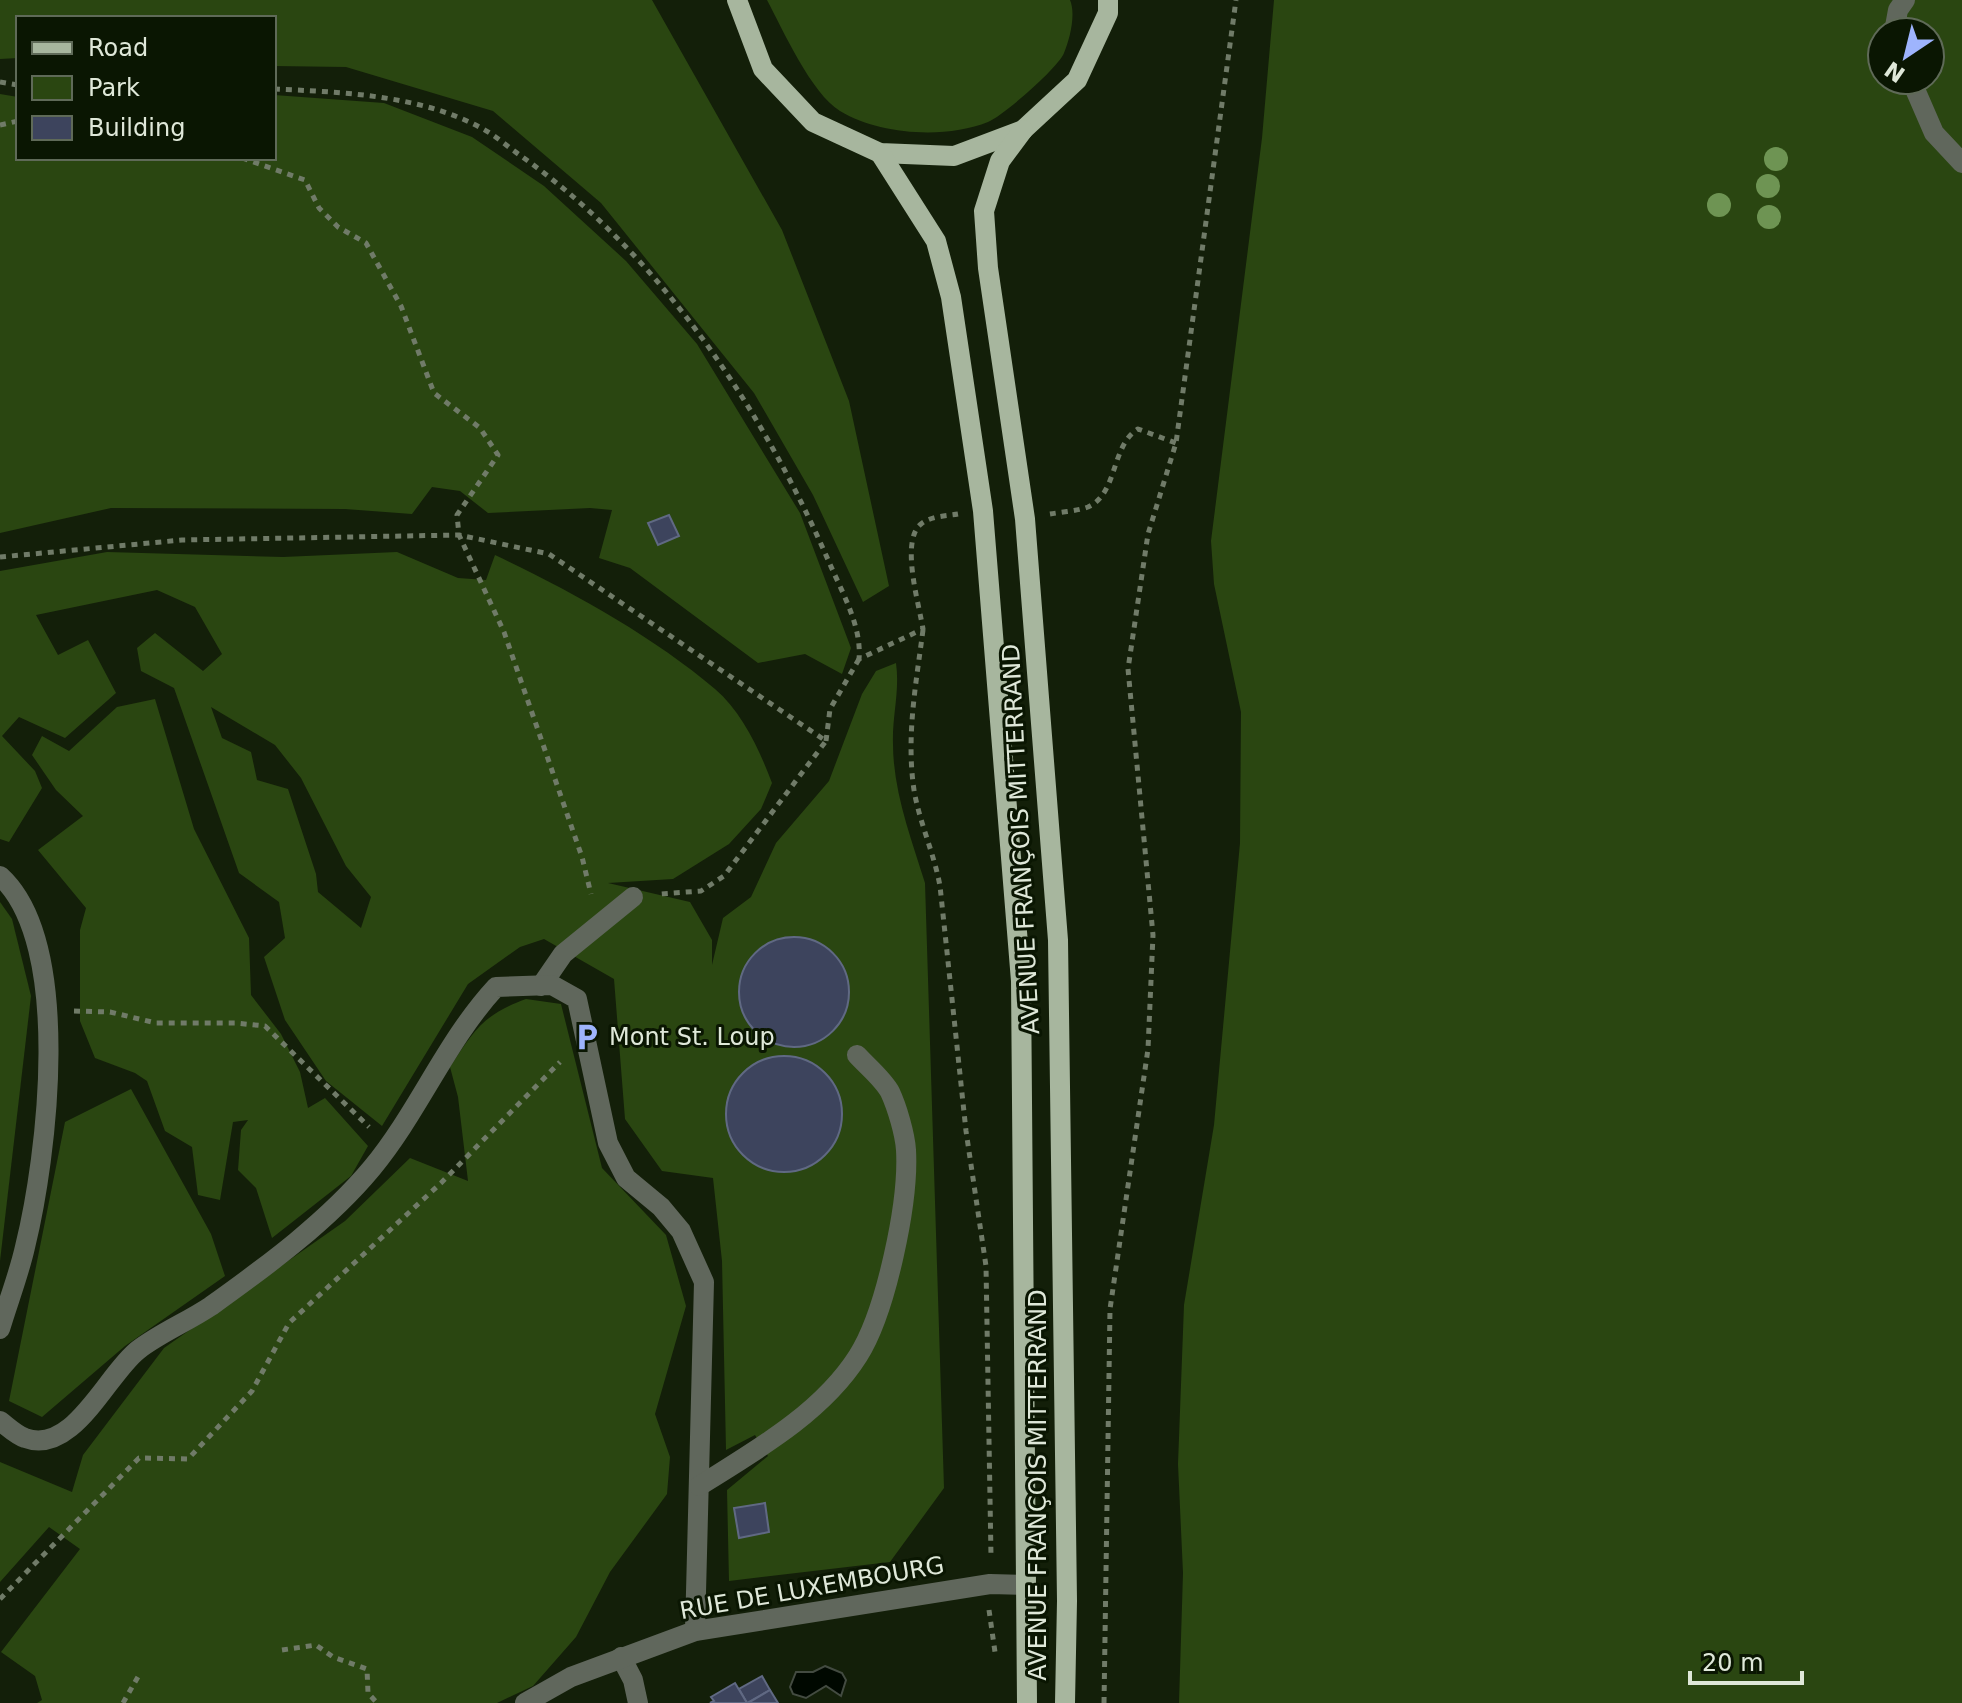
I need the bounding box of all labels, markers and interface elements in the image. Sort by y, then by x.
legend [16,16,276,160]
north arrow [1866,16,1946,96]
text: Road [88,34,148,62]
text: N [1880,56,1910,87]
text: Park [88,74,140,102]
text: Building [88,114,185,142]
street label: AVENUE FRANÇOIS MITTERRAND [997,643,1045,1035]
parking icon: Mont St. Loup [572,1022,602,1052]
place label: Mont St. Loup [609,1023,775,1051]
street label: AVENUE FRANÇOIS MITTERRAND [1024,1289,1052,1681]
street label: RUE DE LUXEMBOURG [678,1551,946,1625]
scale bar [1690,1635,1802,1685]
text: 20 m [1702,1649,1764,1677]

